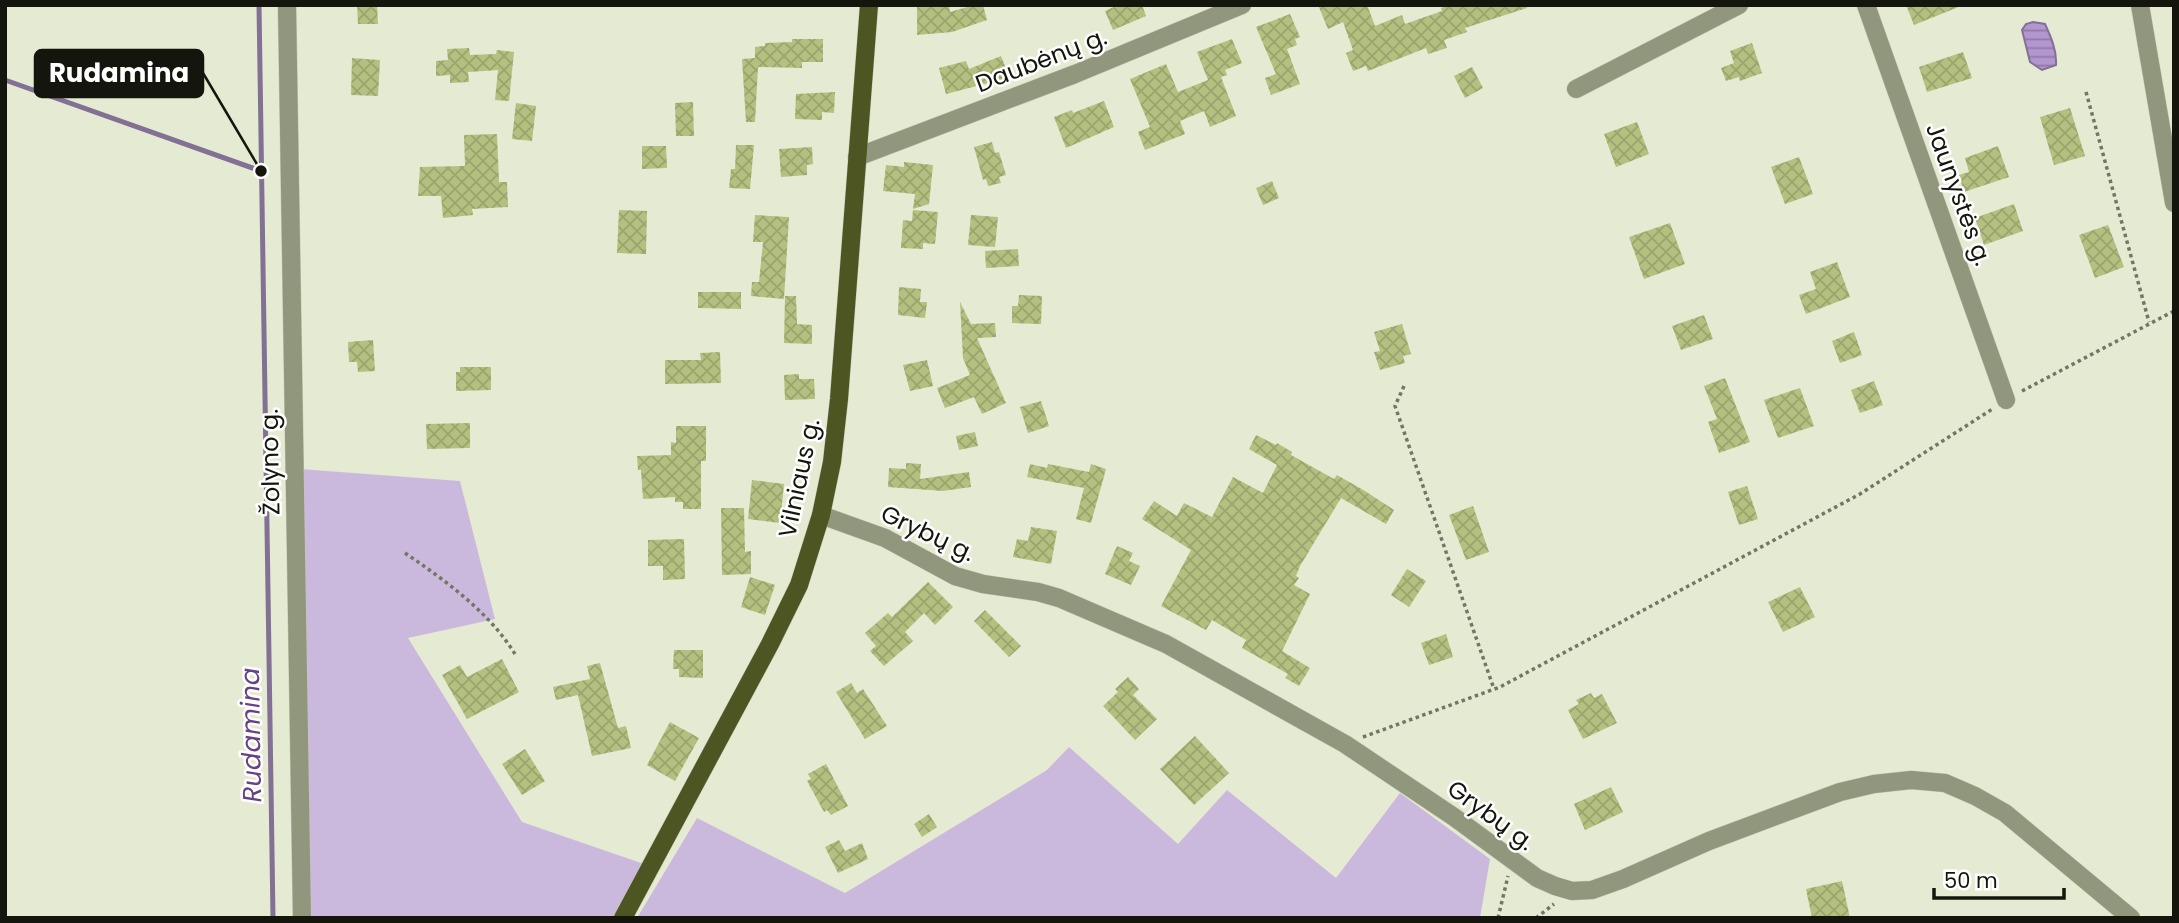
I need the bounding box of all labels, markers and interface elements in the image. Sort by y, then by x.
street label: Daubėnų g. [971,20,1111,100]
callout: Rudamina [35,50,203,97]
text: Rudamina [49,55,189,91]
street label: Jaunystės g. [1918,118,2000,270]
street label: Žolyno g. [253,409,287,515]
street label: Vilniaus g. [770,415,828,541]
street label: Grybų g. [876,497,980,569]
water label: Rudamina [232,667,270,803]
street label: Grybų g. [1441,772,1541,858]
scale bar [1934,856,2064,900]
text: 50 m [1944,866,1998,895]

